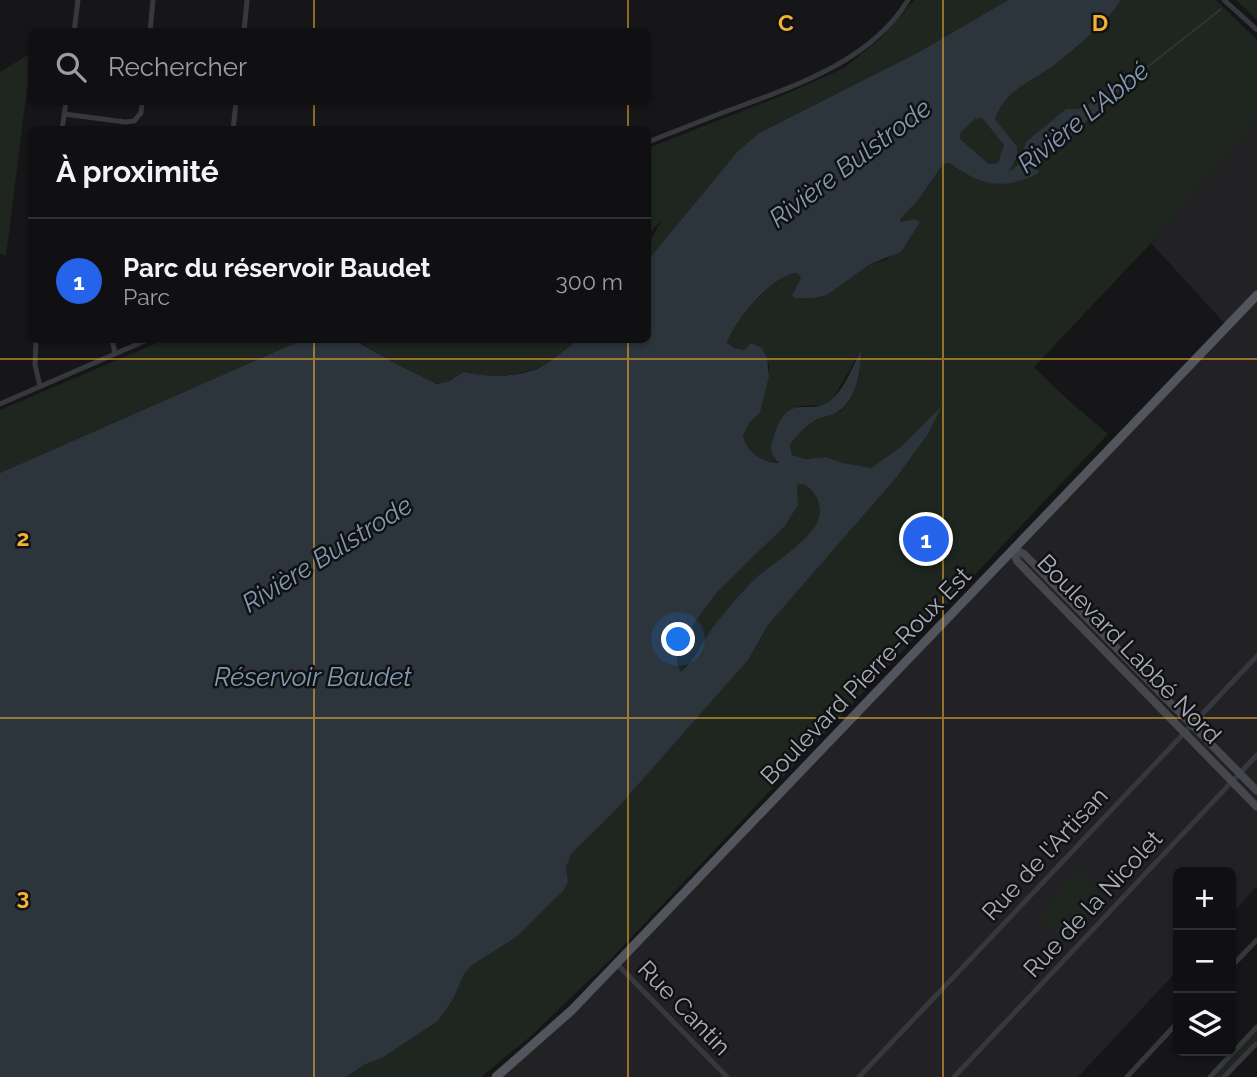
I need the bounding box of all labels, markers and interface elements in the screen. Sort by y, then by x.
text: C [778,9,794,36]
text: D [1092,9,1108,36]
search box [28,28,651,105]
icon: search [52,48,90,86]
text: Rechercher [108,52,247,82]
water label: Rivière L'Abbé [1011,55,1155,179]
water label: Rivière Bulstrode [763,92,937,234]
text: À proximité [56,154,219,189]
text: Parc du réservoir Baudet [123,253,431,283]
text: 1 [73,268,85,295]
text: 300 m [556,268,623,295]
text: Parc [123,283,170,310]
water label: Rivière Bulstrode [237,490,417,618]
pin: 1 [903,513,949,565]
text: 2 [17,524,29,551]
street label: Boulevard Labbé Nord [1031,548,1227,749]
street label: Boulevard Pierre-Roux Est [754,561,977,790]
your location [661,622,695,656]
water label: Réservoir Baudet [214,662,412,692]
street label: Rue de l'Artisan [976,781,1114,926]
street label: Rue de la Nicolet [1017,824,1168,983]
map controls [1173,867,1236,1056]
button: + [1173,867,1236,930]
text: 3 [17,883,29,910]
button: − [1173,930,1236,993]
street label: Rue Cantin [632,954,737,1061]
button: layers [1173,993,1236,1056]

